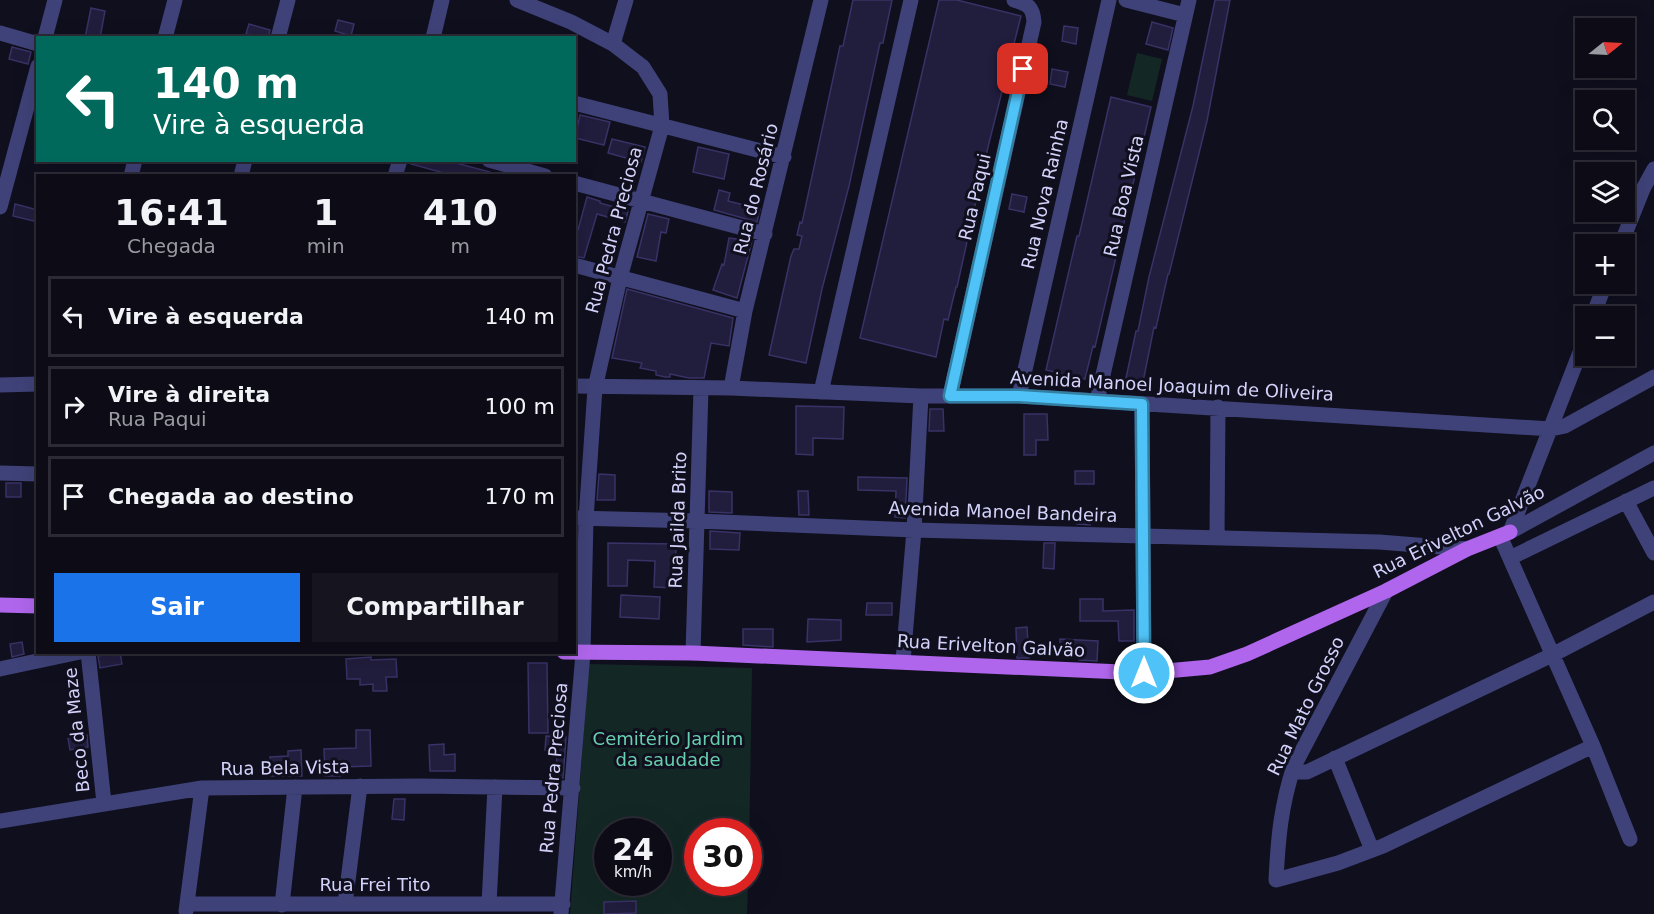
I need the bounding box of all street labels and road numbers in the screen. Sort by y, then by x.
street label: Rua Nova Rainha [1017,117,1072,271]
street label: Rua do Rosário [729,121,782,257]
street label: Rua Boa Vista [1099,133,1148,259]
street label: Rua Pedra Preciosa [581,144,646,315]
street label: Rua Paqui [954,151,995,243]
street label: Avenida Manoel Joaquim de Oliveira [1010,367,1335,404]
street label: Rua Jailda Brito [665,451,690,589]
street label: Rua Erivelton Galvão [1370,481,1548,582]
street label: Avenida Manoel Bandeira [888,497,1118,526]
street label: Rua Erivelton Galvão [896,630,1086,661]
street label: Rua Mato Grosso [1263,633,1348,779]
street label: Beco da Maze [60,667,93,793]
street label: Rua Pedra Preciosa [536,682,571,854]
street label: Rua Bela Vista [220,756,350,779]
street label: Rua Frei Tito [319,874,431,895]

